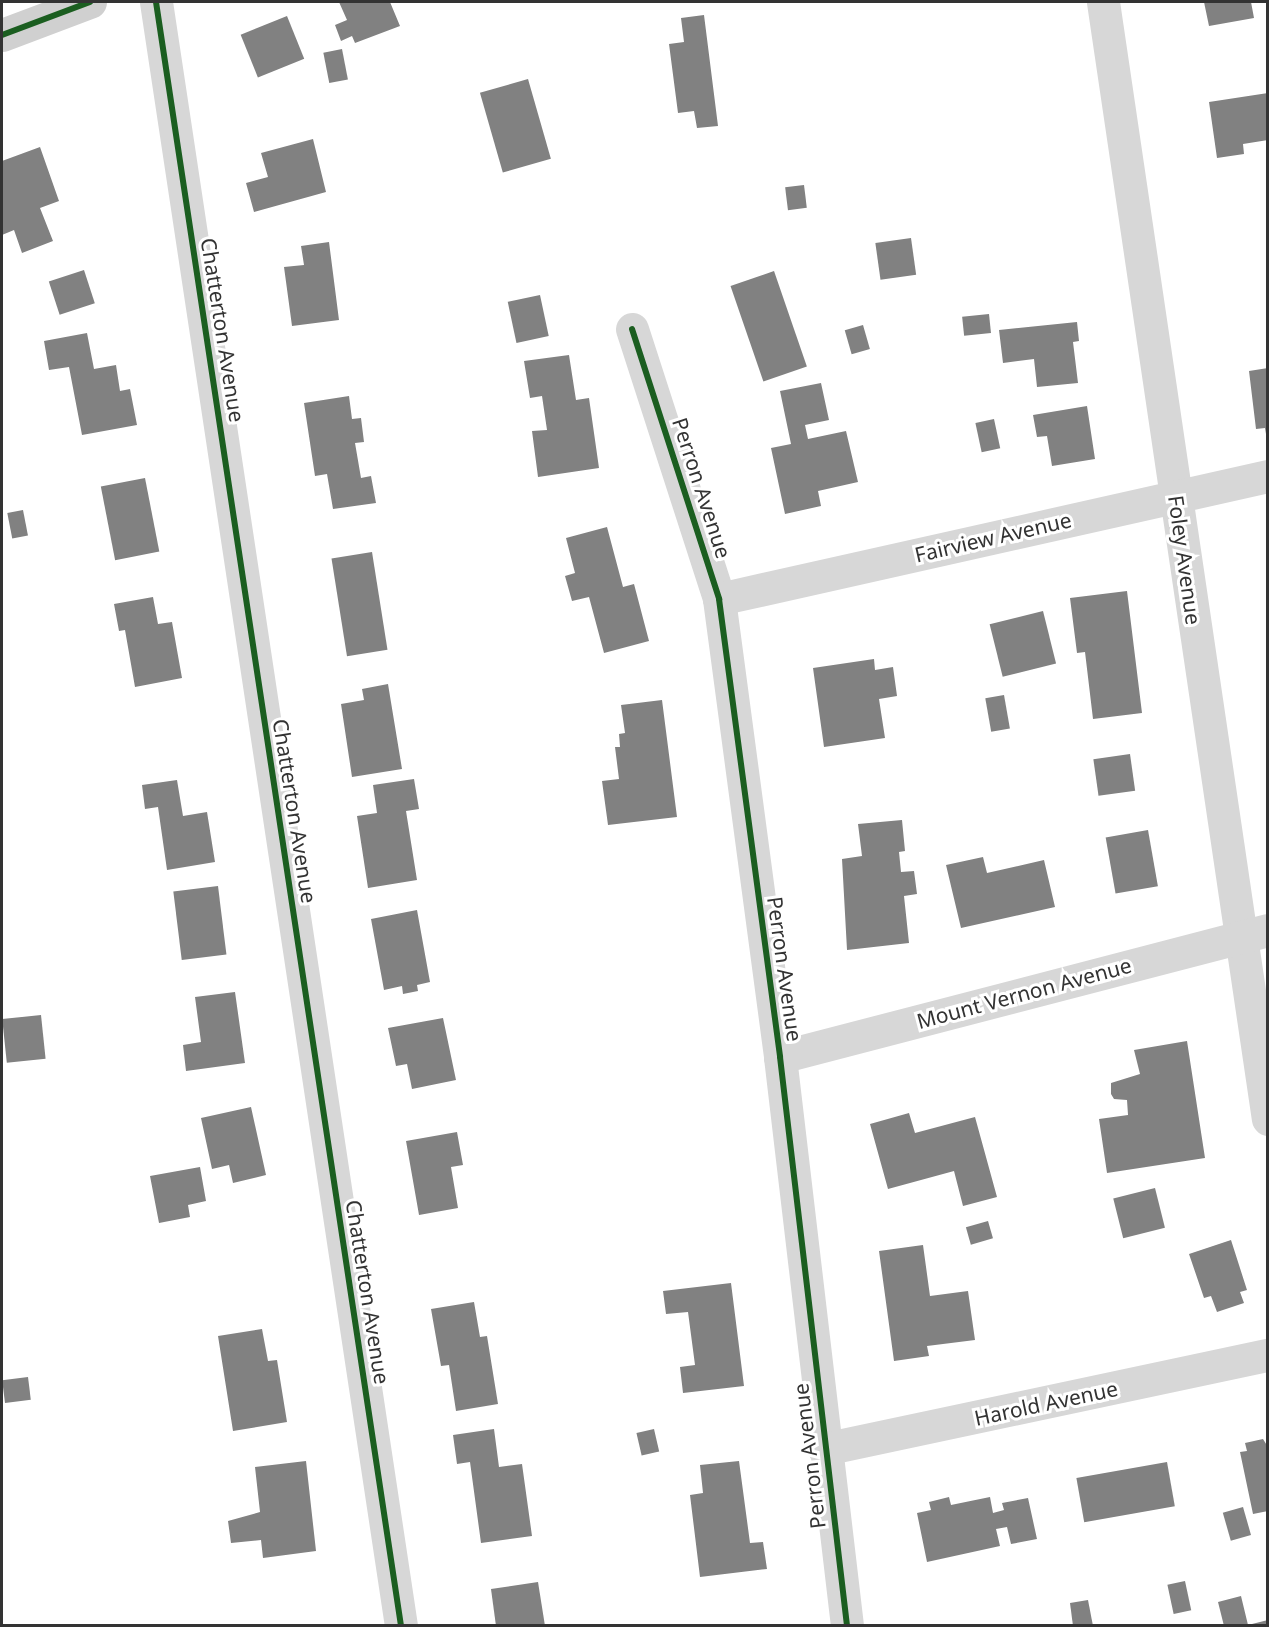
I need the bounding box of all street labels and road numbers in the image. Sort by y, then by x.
street label: Chatterton Avenue [196,236,250,424]
street label: Perron Avenue [667,415,737,561]
street label: Foley Avenue [1163,494,1207,626]
street label: Fairview Avenue [912,507,1074,567]
street label: Chatterton Avenue [268,717,322,905]
street label: Perron Avenue [762,895,808,1043]
street label: Mount Vernon Avenue [914,952,1134,1034]
street label: Chatterton Avenue [341,1198,395,1386]
street label: Harold Avenue [972,1376,1120,1430]
street label: Perron Avenue [788,1382,830,1530]

